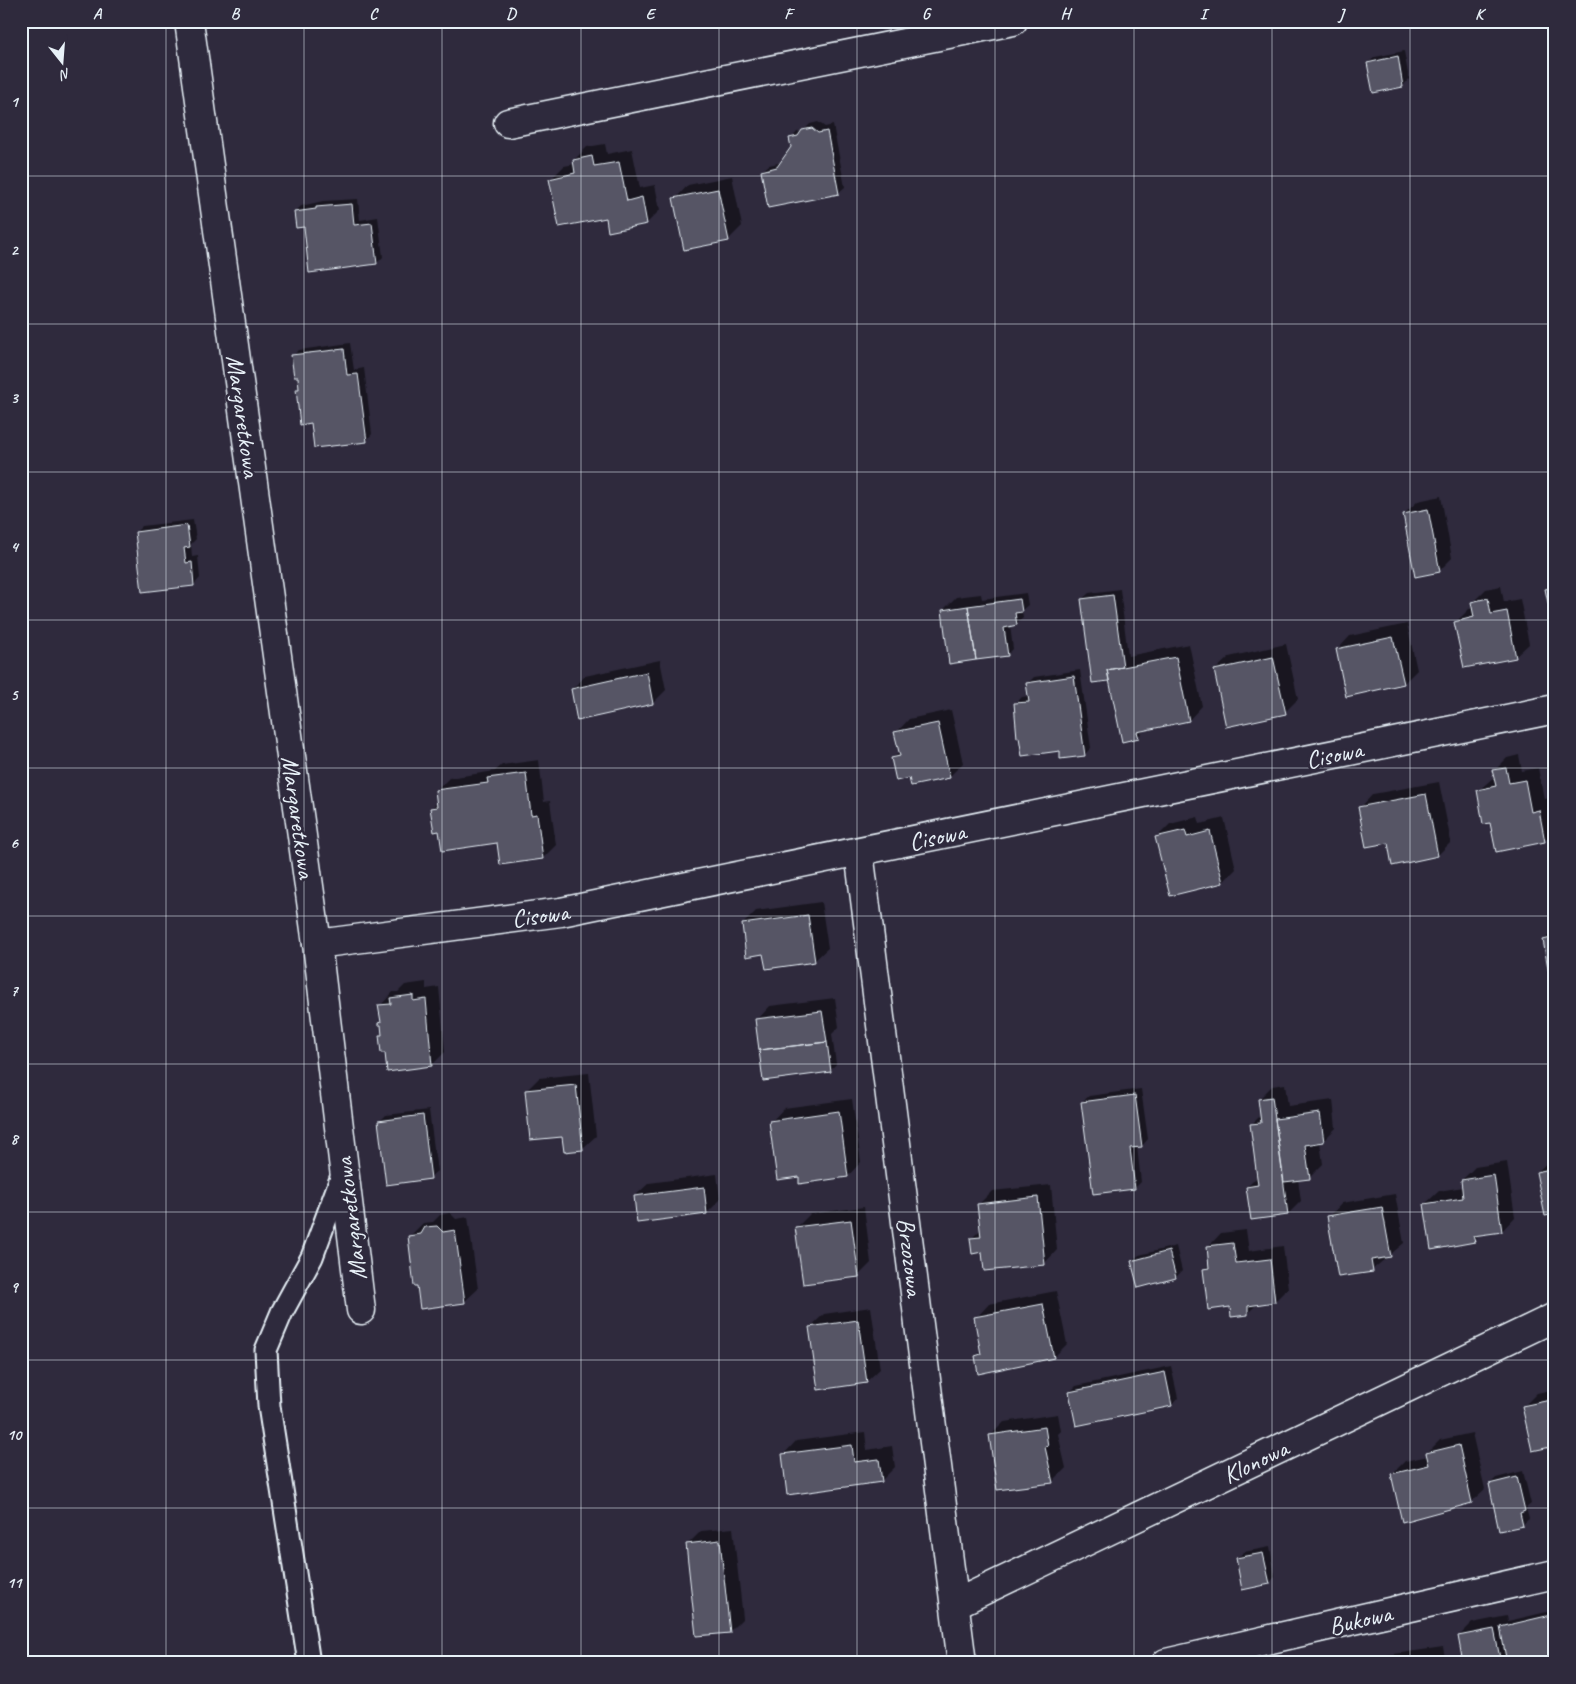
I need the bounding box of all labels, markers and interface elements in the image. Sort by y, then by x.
text: A [93,4,103,24]
text: B [231,4,241,24]
text: C [369,4,379,24]
text: D [506,4,517,24]
text: E [646,4,657,24]
text: F [784,4,795,24]
text: G [922,4,932,24]
text: H [1060,4,1072,24]
text: I [1200,4,1210,24]
text: J [1337,4,1346,24]
text: K [1475,4,1487,24]
north arrow [38,38,88,88]
text: N [57,65,72,84]
text: 1 [10,92,19,112]
text: 2 [10,240,19,260]
street label: Margaretkowa [219,353,268,481]
text: 3 [10,388,19,408]
text: 4 [10,537,19,557]
text: 5 [11,685,20,705]
street label: Cisowa [1303,733,1368,777]
street label: Margaretkowa [274,754,323,882]
street label: Cisowa [906,815,971,859]
text: 6 [10,833,19,853]
street label: Cisowa [510,895,574,935]
text: 7 [10,981,19,1001]
text: 8 [10,1129,19,1149]
street label: Margaretkowa [327,1154,374,1282]
street label: Brzozowa [889,1216,931,1301]
text: 9 [10,1277,19,1297]
text: 10 [7,1425,23,1445]
street label: Klonowa [1217,1431,1296,1491]
text: 11 [7,1573,23,1593]
street label: Bukowa [1326,1597,1397,1643]

